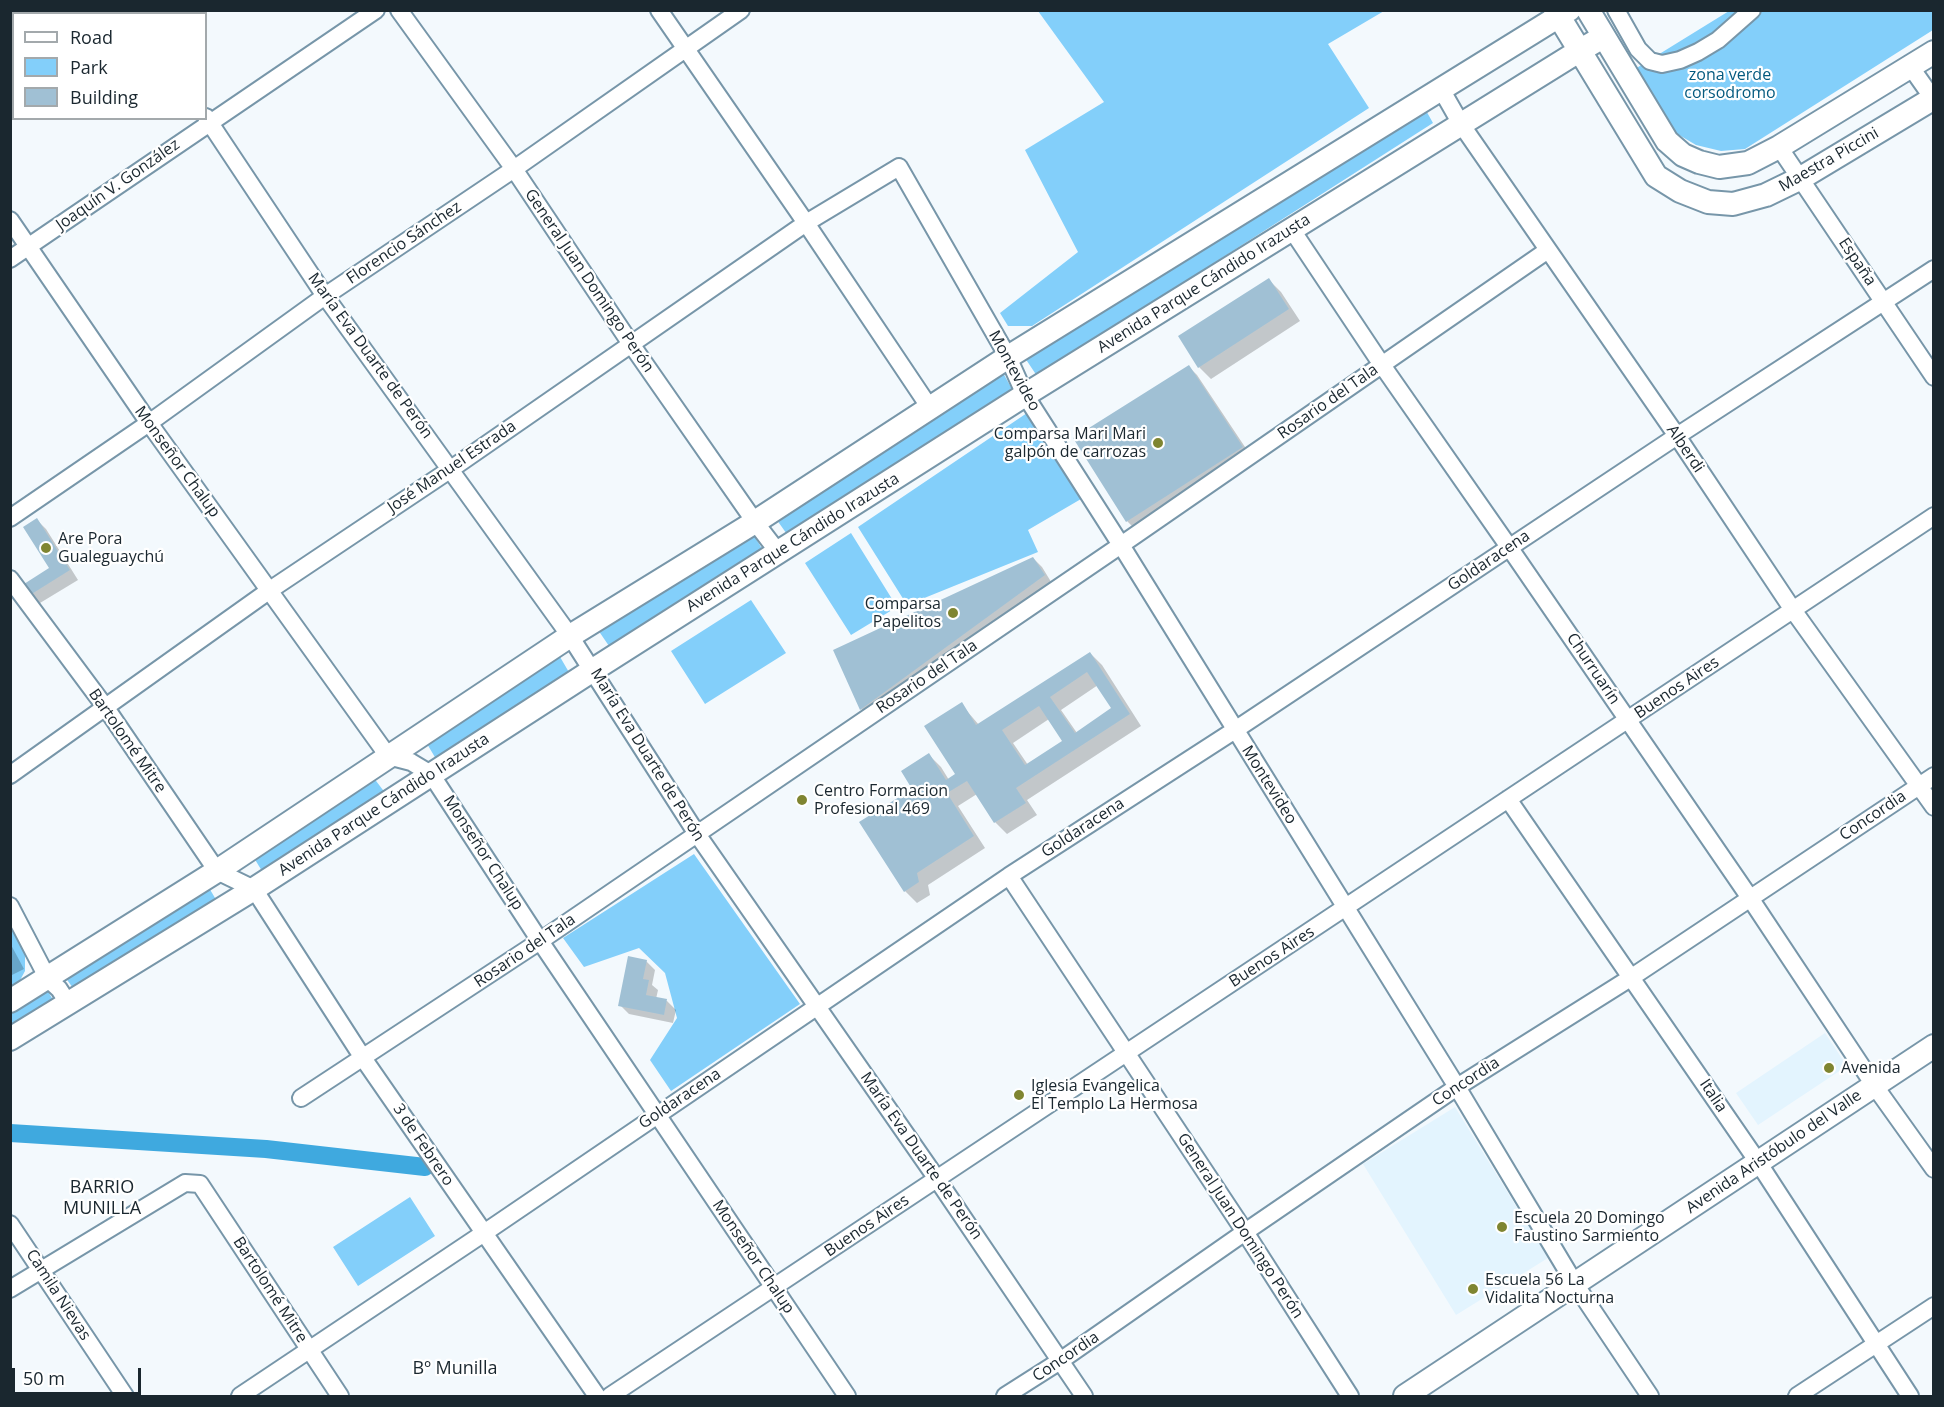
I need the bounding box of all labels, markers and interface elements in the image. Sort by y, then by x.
legend [12,12,207,120]
text: Road [70,25,113,49]
text: Park [70,55,108,79]
park label: zona verde corsodromo [1684,65,1776,103]
text: Building [70,85,138,109]
street label: Maestra Piccini [1776,124,1882,196]
street label: Joaquín V. González [53,135,183,235]
street label: General Juan Domingo Perón [520,186,658,376]
street label: Florencio Sánchez [343,198,465,288]
street label: Avenida Parque Cándido Irazusta [1094,210,1314,358]
street label: España [1834,234,1880,290]
street label: María Eva Duarte de Perón [303,269,437,443]
street label: Montevideo [984,327,1044,415]
street label: Rosario del Tala [1274,360,1382,444]
street label: Monseñor Chalup [130,403,224,521]
street label: José Manuel Estrada [384,417,520,517]
street label: Alberdi [1662,422,1708,476]
place label: Comparsa Mari Mari galpón de carrozas [994,424,1146,462]
marker: Comparsa Mari Mari galpón de carrozas [1151,436,1165,450]
street label: Avenida Parque Cándido Irazusta [683,469,903,617]
street label: Goldaracena [1444,527,1534,595]
place label: Are Pora Gualeguaychú [58,529,164,567]
marker: Are Pora Gualeguaychú [39,541,53,555]
place label: Comparsa Papelitos [865,594,941,632]
marker: Comparsa Papelitos [946,606,960,620]
street label: Churruarín [1562,630,1624,708]
street label: Rosario del Tala [873,636,981,718]
street label: Buenos Aires [1631,653,1723,723]
street label: María Eva Duarte de Perón [586,665,708,845]
street label: Bartolomé Mitre [84,685,170,797]
street label: Avenida Parque Cándido Irazusta [275,730,493,880]
street label: Montevideo [1237,742,1301,828]
place label: Centro Formacion Profesional 469 [814,781,948,819]
street label: Concordia [1836,787,1910,845]
street label: Monseñor Chalup [439,792,527,914]
marker: Centro Formacion Profesional 469 [795,793,809,807]
street label: Goldaracena [1038,794,1128,862]
street label: Rosario del Tala [471,910,579,992]
street label: Buenos Aires [1226,922,1318,992]
street label: Concordia [1429,1053,1503,1111]
place label: Avenida [1841,1058,1901,1078]
marker: Avenida [1822,1061,1836,1075]
street label: Goldaracena [635,1065,725,1133]
street label: María Eva Duarte de Perón [856,1069,986,1243]
place label: Iglesia Evangelica El Templo La Hermosa [1031,1076,1198,1114]
street label: Italia [1695,1076,1731,1116]
street label: Avenida Aristóbulo del Valle [1683,1086,1865,1218]
marker: Iglesia Evangelica El Templo La Hermosa [1012,1088,1026,1102]
street label: 3 de Febrero [388,1100,458,1190]
street label: General Juan Domingo Perón [1173,1130,1307,1322]
district label: BARRIO MUNILLA [58,1177,146,1220]
street label: Buenos Aires [821,1191,913,1261]
street label: Monseñor Chalup [708,1197,798,1317]
place label: Escuela 20 Domingo Faustino Sarmiento [1514,1208,1665,1246]
marker: Escuela 20 Domingo Faustino Sarmiento [1495,1220,1509,1234]
street label: Bartolomé Mitre [229,1233,311,1347]
street label: Camila Nievas [21,1246,95,1344]
place label: Escuela 56 La Vidalita Nocturna [1485,1270,1614,1308]
marker: Escuela 56 La Vidalita Nocturna [1466,1282,1480,1296]
street label: Concordia [1029,1328,1103,1386]
scale bar [15,1356,144,1394]
district label: Bº Munilla [413,1358,497,1380]
text: 50 m [23,1366,65,1390]

